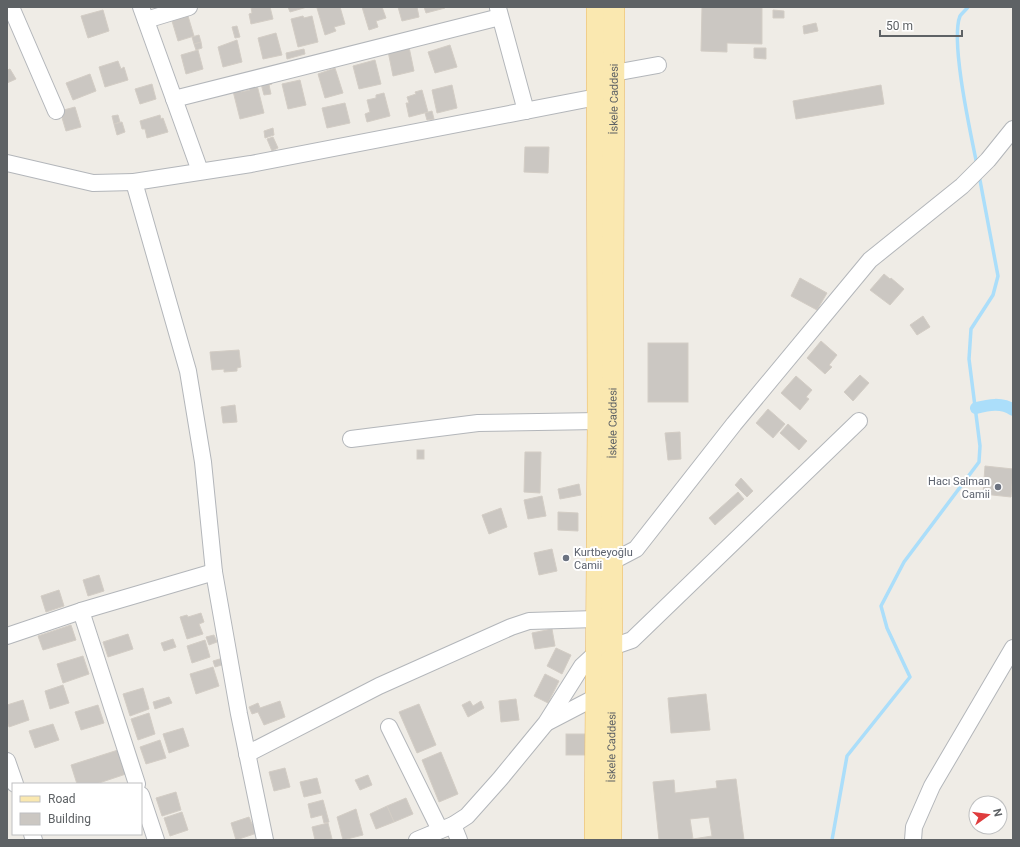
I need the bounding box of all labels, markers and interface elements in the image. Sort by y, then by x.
scale bar [880,12,962,38]
text: 50 m [886,19,913,33]
street label: İskele Caddesi [608,63,621,135]
street label: İskele Caddesi [606,387,620,459]
place label: Hacı Salman Camii [928,475,990,501]
marker: Hacı Salman Camii [993,482,1003,492]
place label: Kurtbeyoğlu Camii [574,546,633,572]
marker: Kurtbeyoğlu Camii [561,553,571,563]
street label: İskele Caddesi [605,711,618,783]
legend [12,783,142,835]
text: Road [48,792,76,806]
north arrow [968,795,1008,835]
text: N [990,807,1005,818]
text: Building [48,812,91,826]

